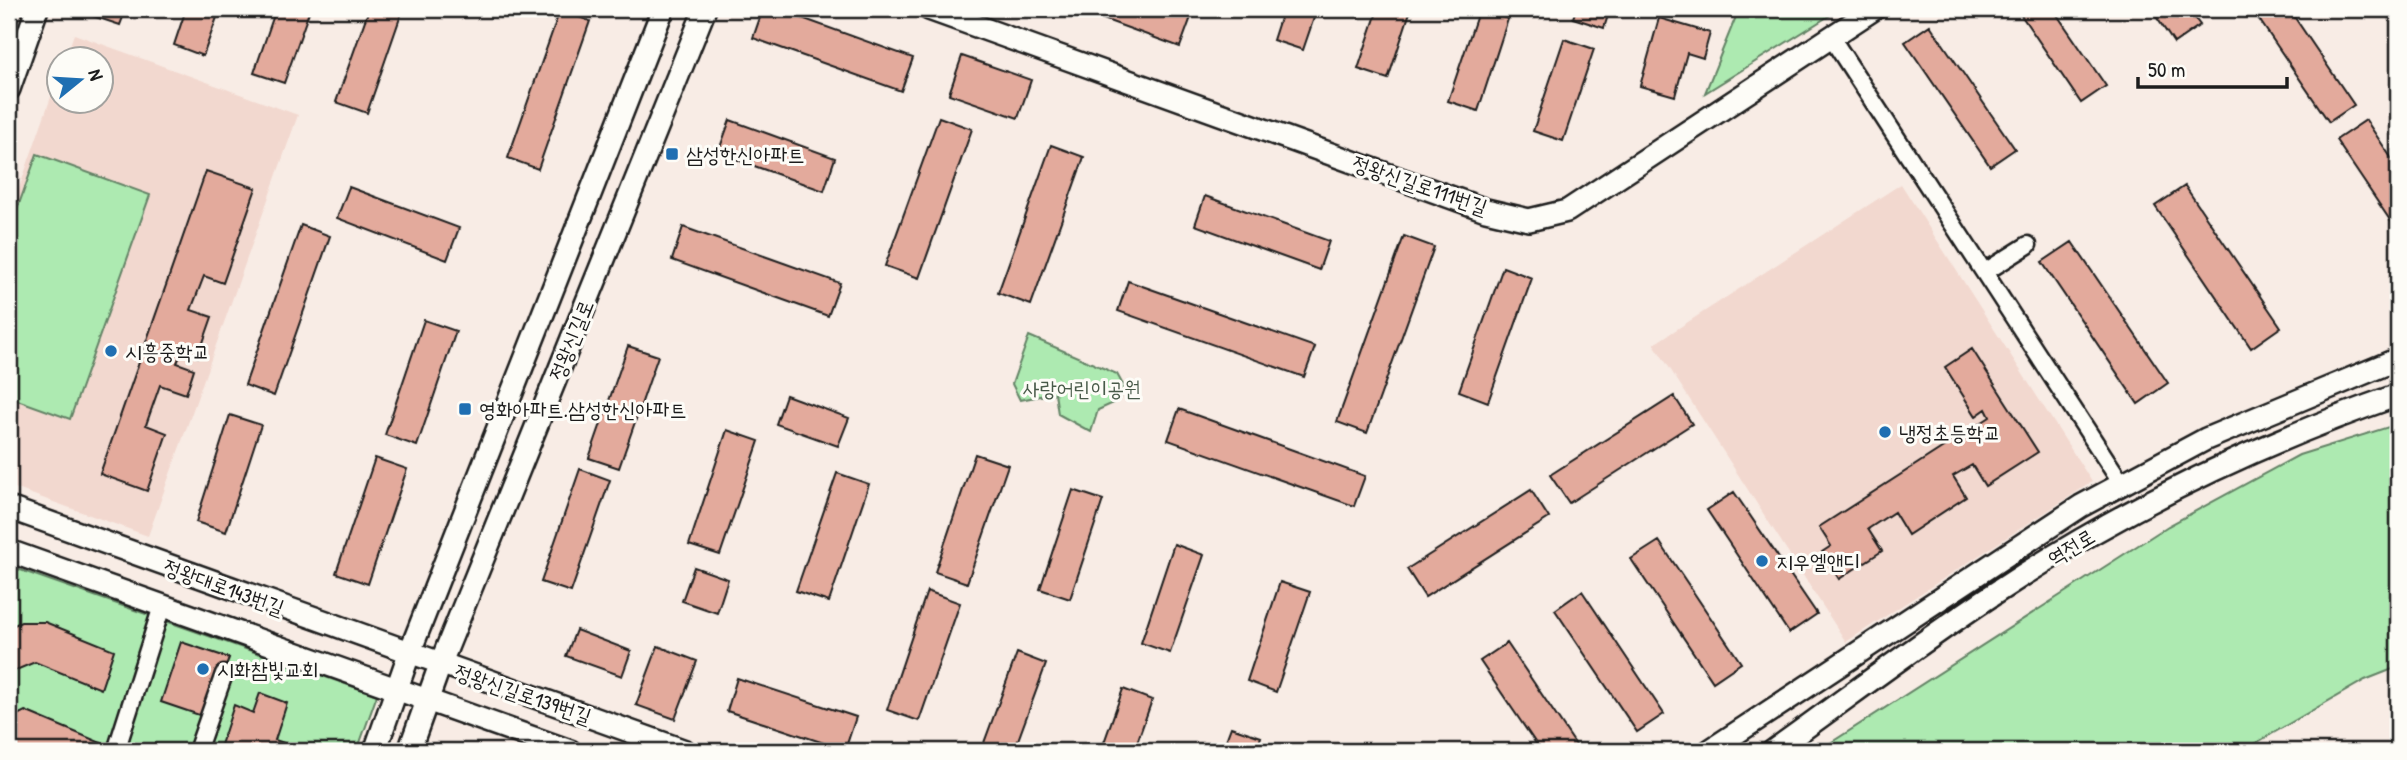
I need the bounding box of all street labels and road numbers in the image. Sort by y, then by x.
street label: 정왕신길로111번길 [1349,148,1492,222]
street label: 정왕신길로 [542,295,600,385]
street label: 역전로 [2042,522,2100,572]
street label: 정왕대로143번길 [160,552,288,622]
street label: 정왕신길로139번길 [451,657,595,731]

